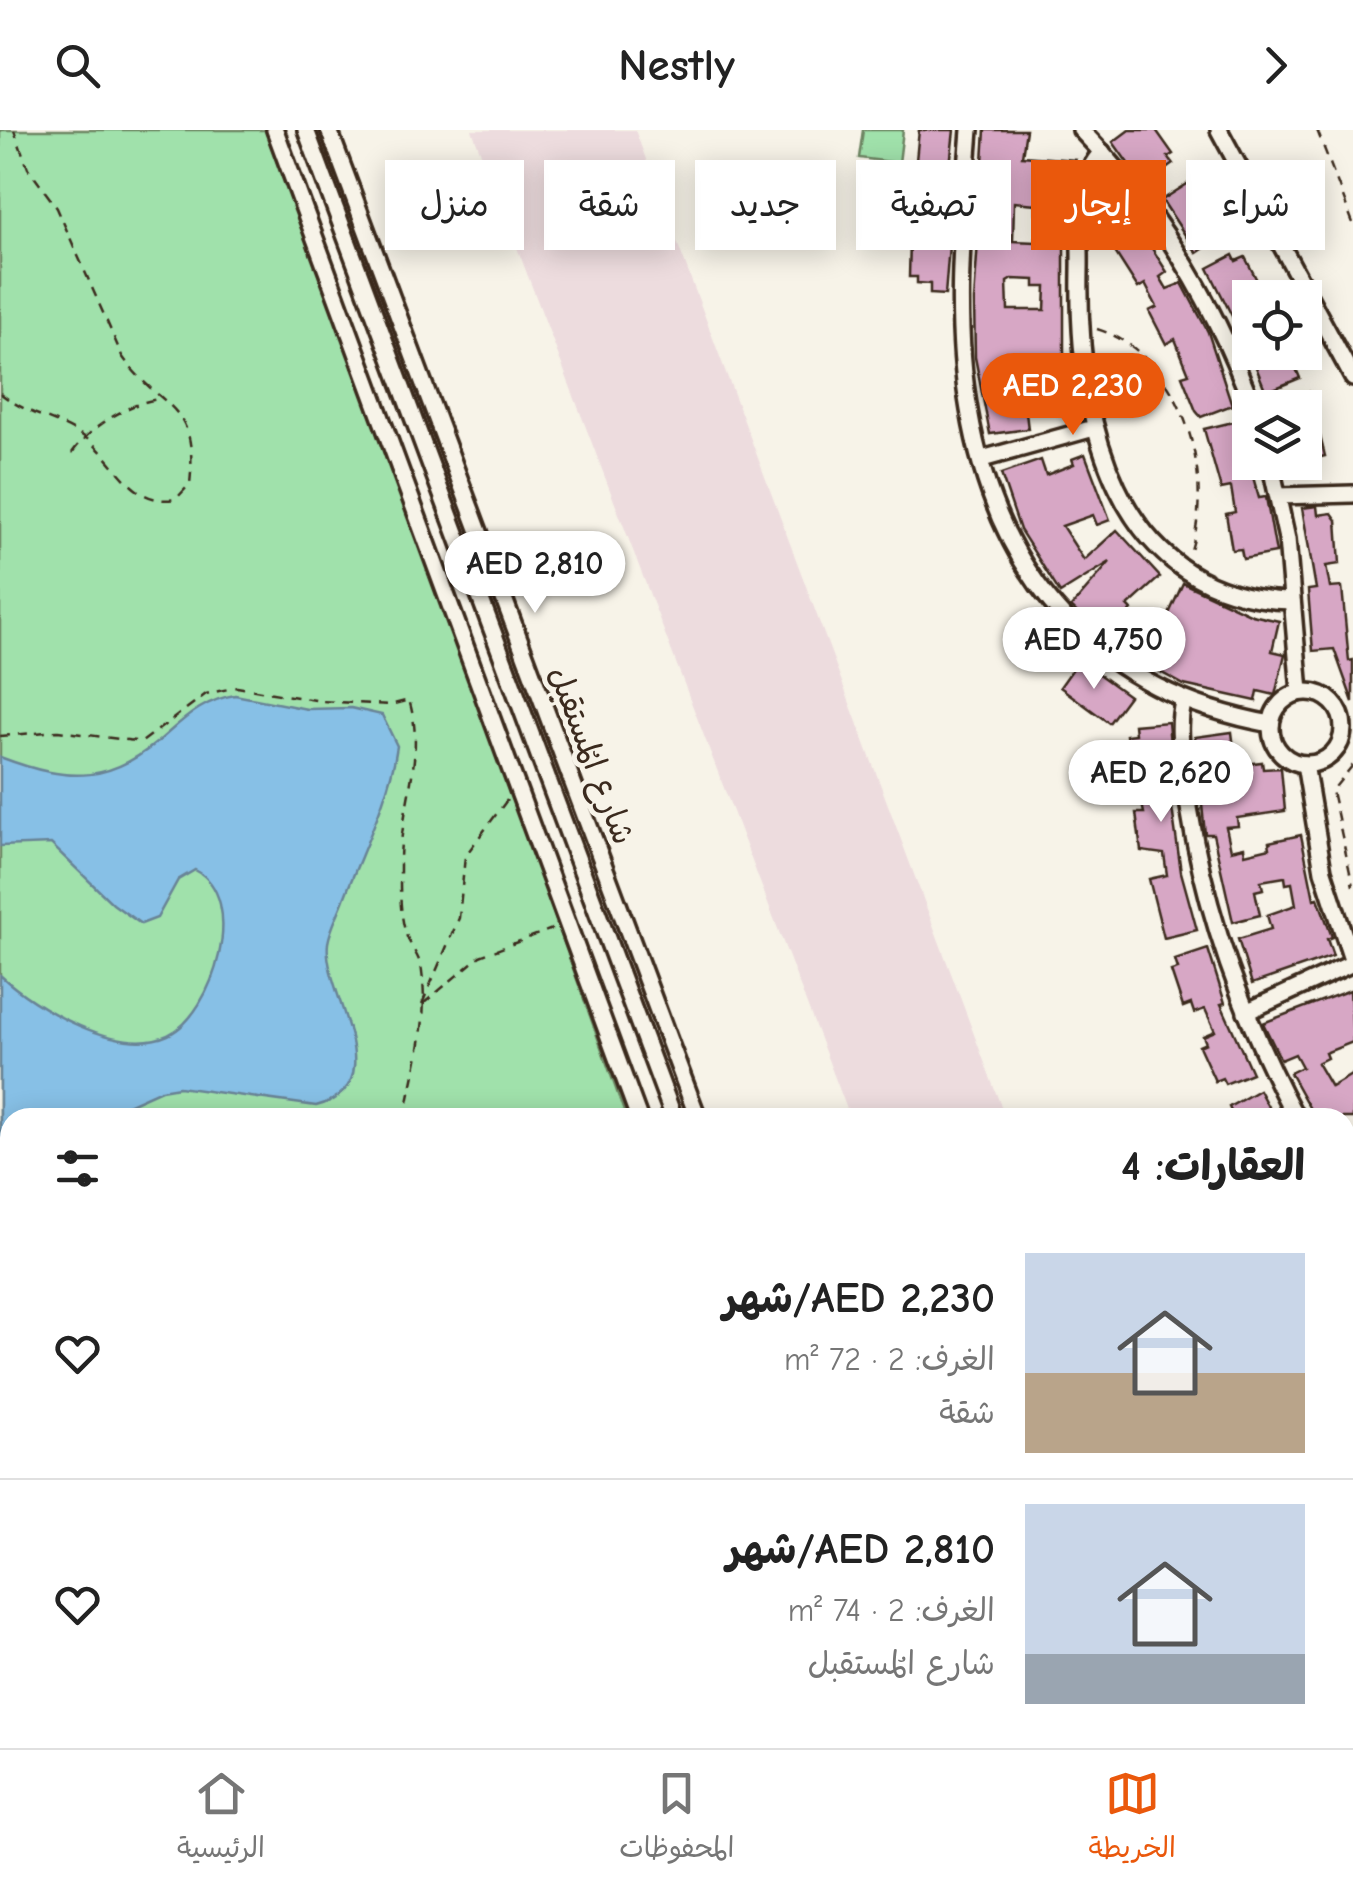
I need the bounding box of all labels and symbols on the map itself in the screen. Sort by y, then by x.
pin: AED 2,230 [959,353,1187,438]
pin: AED 2,810 [421,531,649,616]
pin: AED 4,750 [980,607,1208,692]
street label: شارع المُستقبل [537,661,642,851]
pin: AED 2,620 [1047,740,1275,825]

